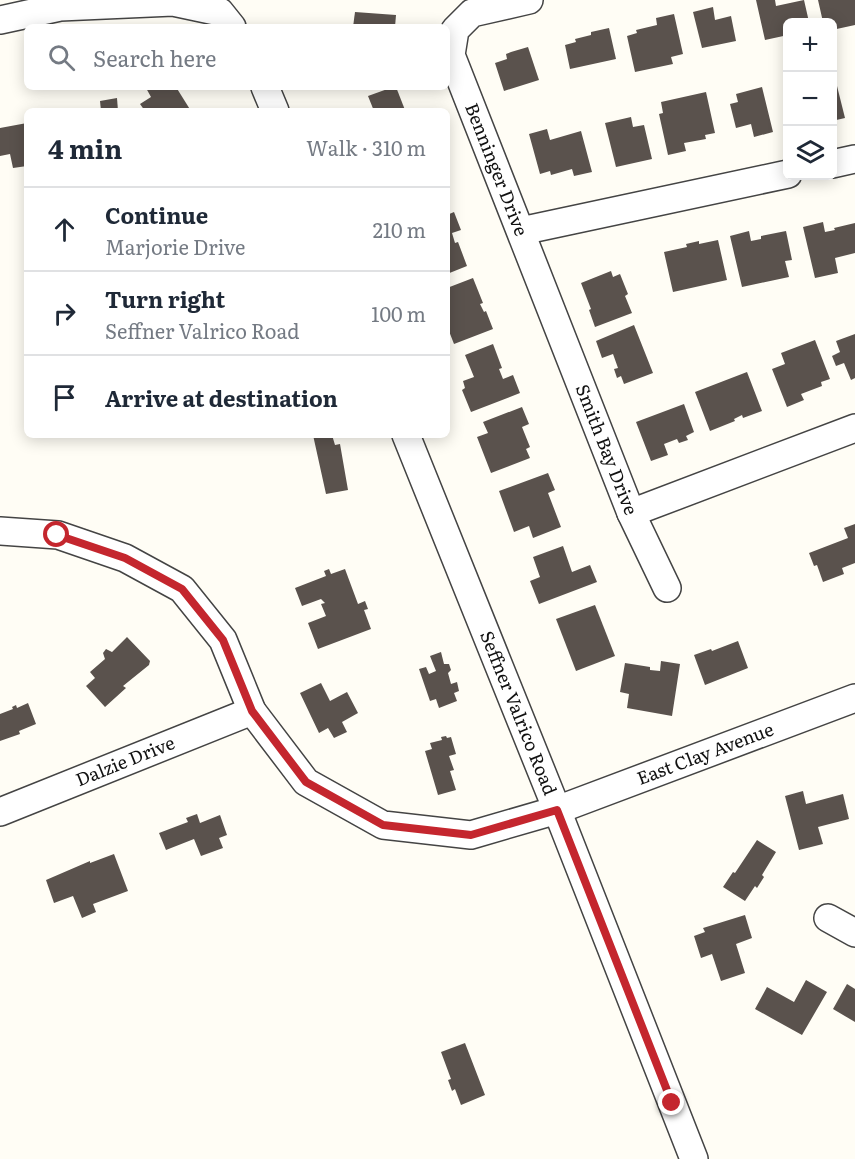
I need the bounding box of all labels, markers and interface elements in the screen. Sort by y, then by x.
map controls [783,18,837,180]
button: + [783,18,837,72]
search box [24,24,450,90]
icon: search [45,41,78,74]
text: Search here [93,41,216,74]
button: − [783,72,837,126]
street label: Benninger Drive [459,99,536,240]
button: layers [783,126,837,180]
text: 4 min [48,128,122,167]
text: Walk · 310 m [306,132,426,162]
text: Continue [105,198,208,231]
icon: ahead [48,213,81,246]
text: 210 m [373,214,426,244]
text: Marjorie Drive [105,231,245,261]
text: Turn right [105,282,225,315]
icon: right [48,297,81,330]
text: 100 m [371,298,426,328]
text: Seffner Valrico Road [105,315,299,345]
street label: Smith Bay Drive [570,380,645,519]
icon: arrive [48,381,81,414]
text: Arrive at destination [105,381,338,414]
route start [43,521,69,547]
street label: Seffner Valrico Road [474,626,565,799]
street label: East Clay Avenue [633,715,777,791]
street label: Dalzie Drive [71,728,178,792]
route end [658,1089,684,1115]

